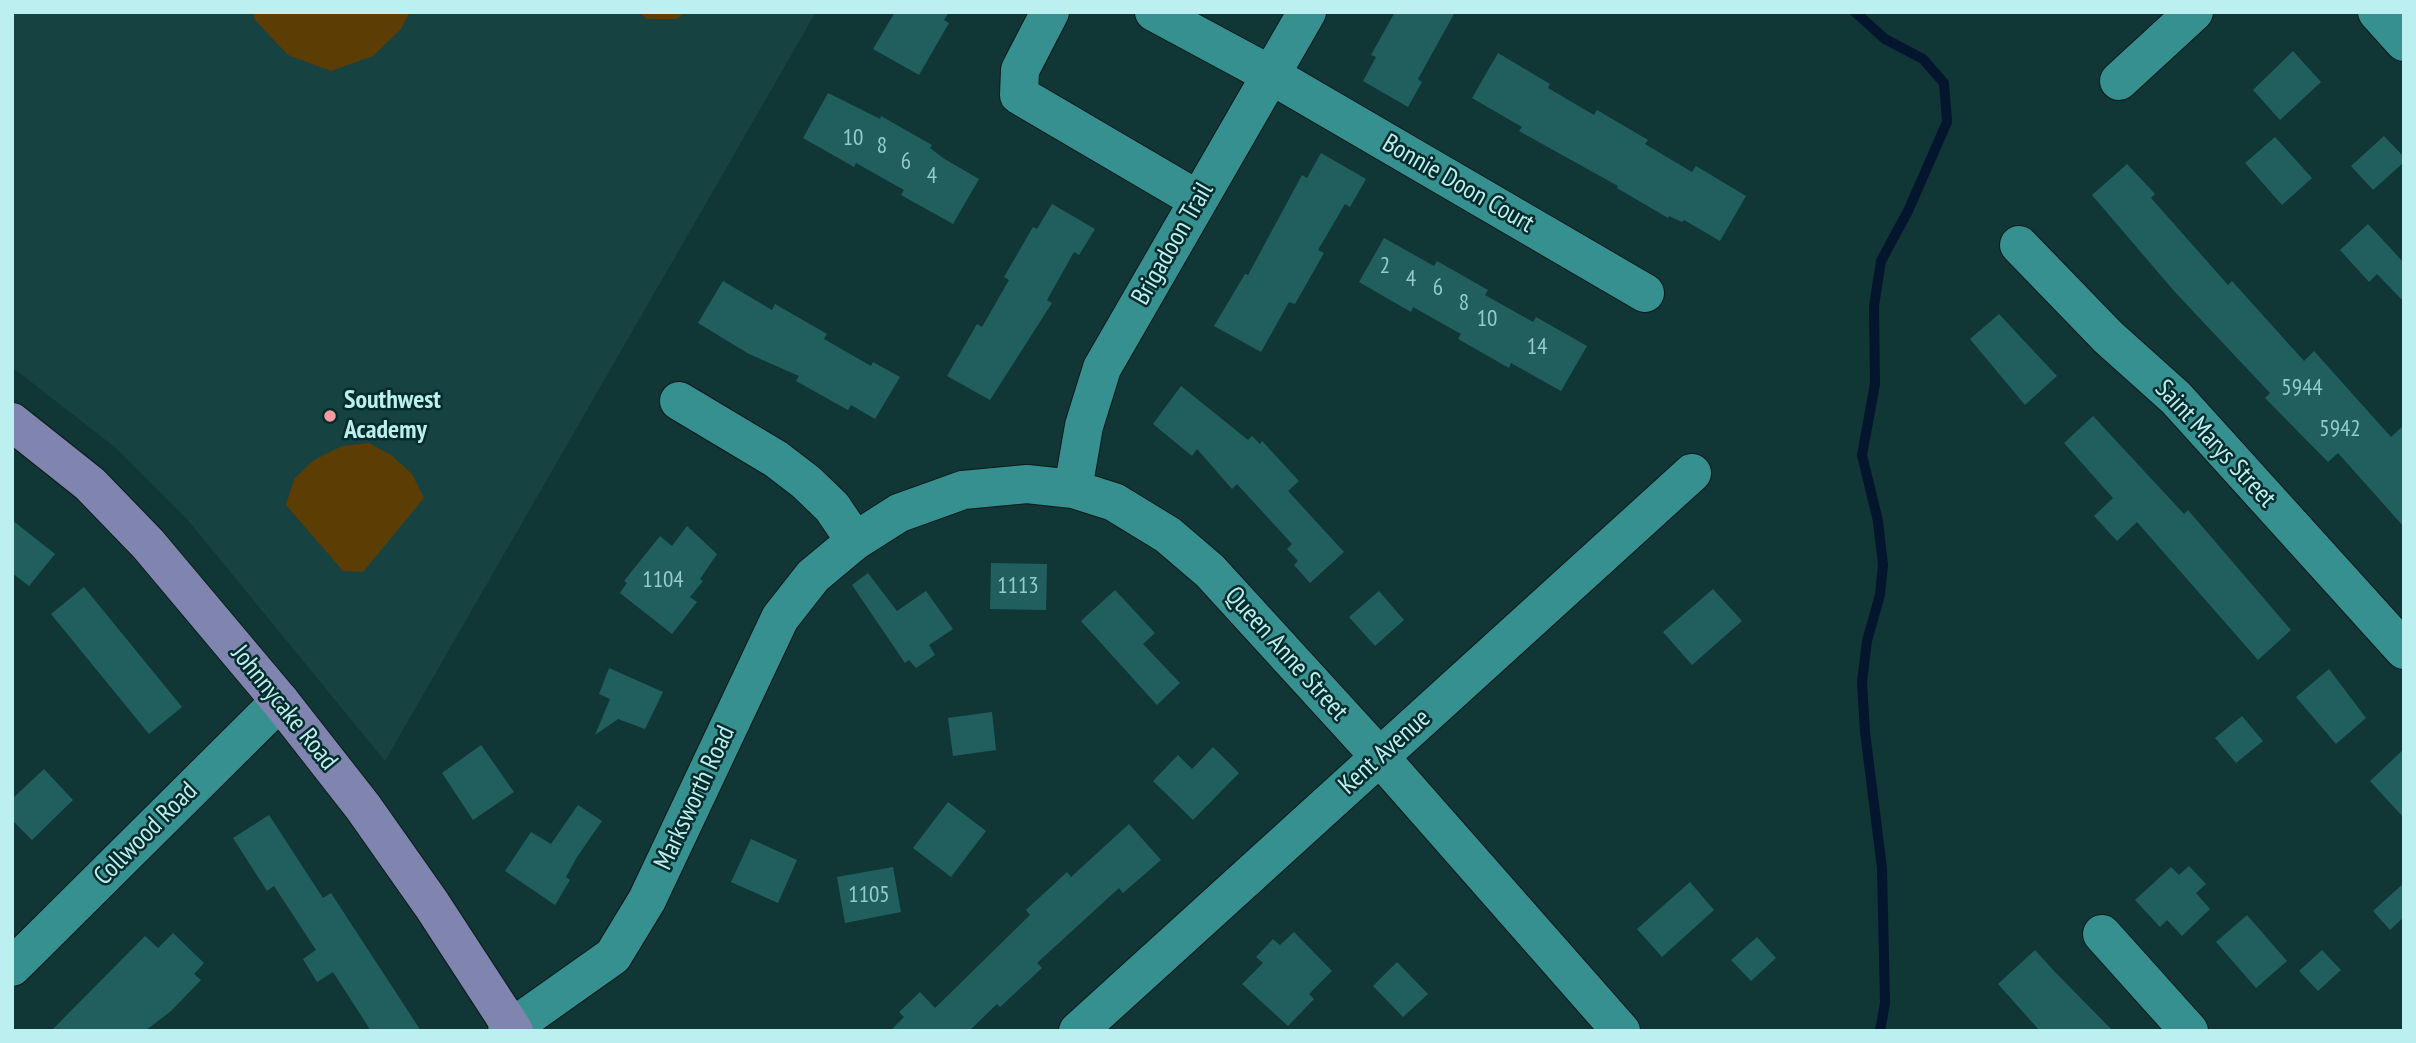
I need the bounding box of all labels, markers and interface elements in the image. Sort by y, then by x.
house number: 10 [843,124,863,152]
street label: Bonnie Doon Court [1377,128,1539,240]
house number: 8 [877,132,887,160]
house number: 6 [901,148,911,176]
house number: 4 [927,162,937,190]
street label: Brigadoon Trail [1126,177,1220,311]
house number: 2 [1380,252,1390,280]
house number: 4 [1406,265,1416,293]
house number: 6 [1433,274,1443,302]
house number: 8 [1459,289,1469,317]
house number: 10 [1477,305,1497,333]
house number: 14 [1527,333,1547,361]
street label: Saint Marys Street [2148,374,2282,514]
house number: 5944 [2281,374,2323,402]
place label: Southwest Academy [344,385,441,446]
marker: Southwest Academy [322,408,338,424]
house number: 5942 [2319,415,2361,443]
house number: 1104 [642,566,684,594]
house number: 1113 [997,572,1039,600]
street label: Queen Anne Street [1218,581,1354,727]
street label: Johnnycake Road [224,639,344,777]
street label: Kent Avenue [1333,703,1437,801]
street label: Marksworth Road [648,721,742,875]
street label: Collwood Road [88,776,204,892]
house number: 1105 [848,881,890,909]

